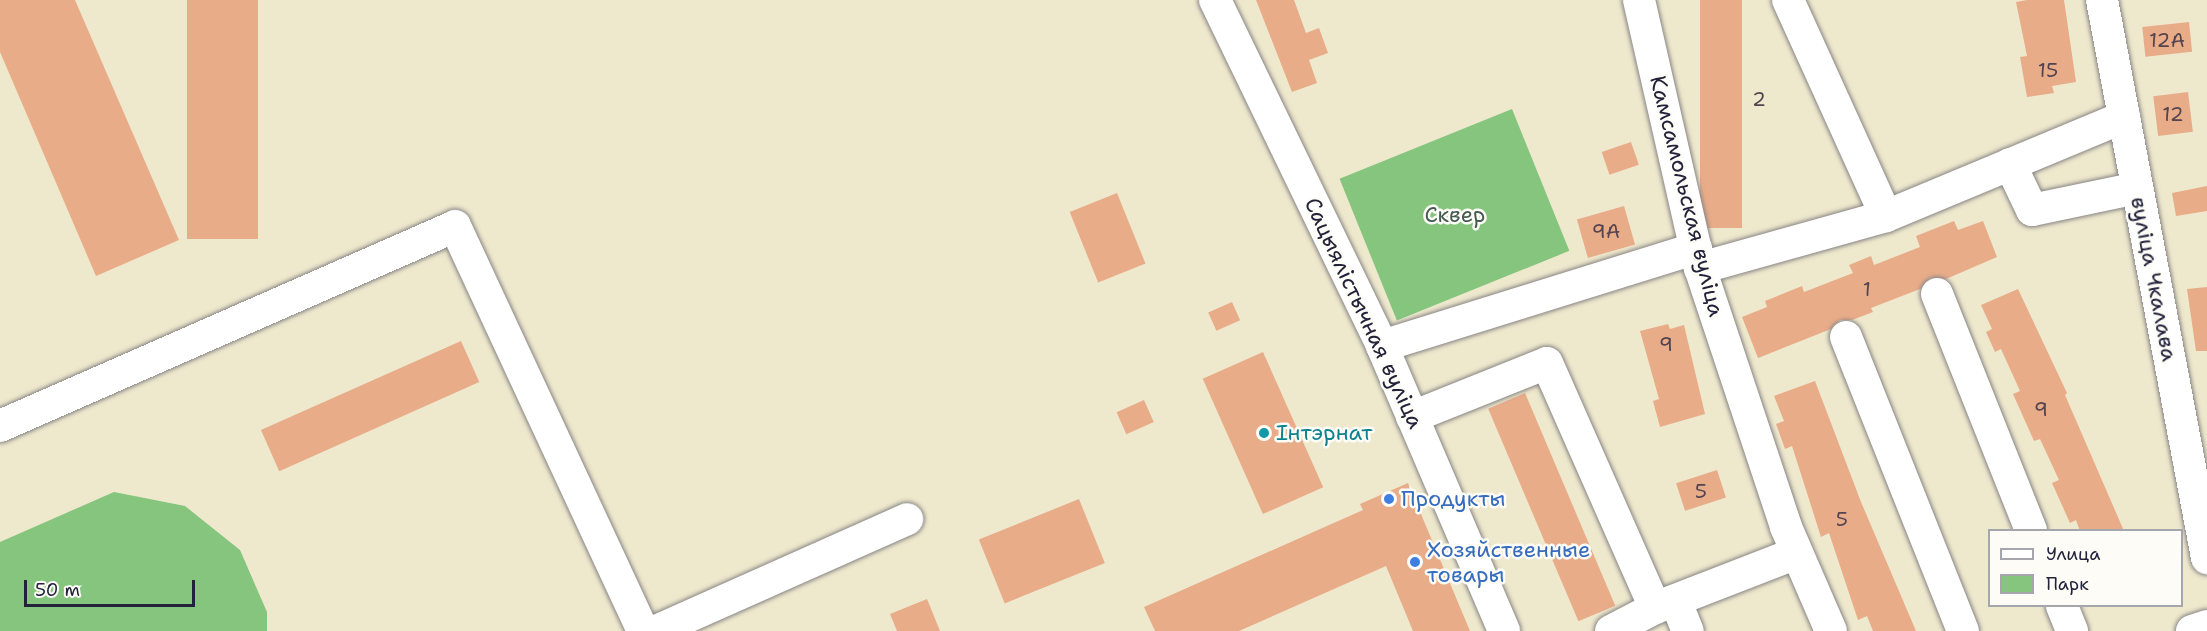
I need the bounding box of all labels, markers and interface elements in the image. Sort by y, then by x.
house number: 12А [2149,28,2185,52]
house number: 15 [2038,58,2058,82]
street label: Камсамольская вуліца [1644,73,1730,319]
house number: 2 [1752,87,1766,111]
house number: 12 [2162,102,2184,126]
street label: Сацыялістычная вуліца [1299,193,1429,433]
street label: вуліца Чкалава [2125,195,2183,363]
park label: Сквер [1425,202,1485,228]
house number: 9А [1592,219,1620,243]
house number: 1 [1863,277,1871,301]
house number: 9 [1659,332,1673,356]
house number: 9 [2034,397,2048,421]
place label: Інтэрнат [1276,420,1372,446]
marker: Інтэрнат [1257,426,1271,440]
house number: 5 [1695,479,1707,503]
place label: Продукты [1401,486,1506,512]
marker: Продукты [1382,492,1396,506]
house number: 5 [1836,507,1848,531]
legend [1988,529,2183,607]
place label: Хозяйственные товары [1427,536,1590,588]
text: Улица [2046,542,2100,566]
marker: Хозяйственные товары [1408,555,1422,569]
scale bar [27,568,198,606]
text: Парк [2046,572,2089,596]
text: 50 m [35,578,80,602]

